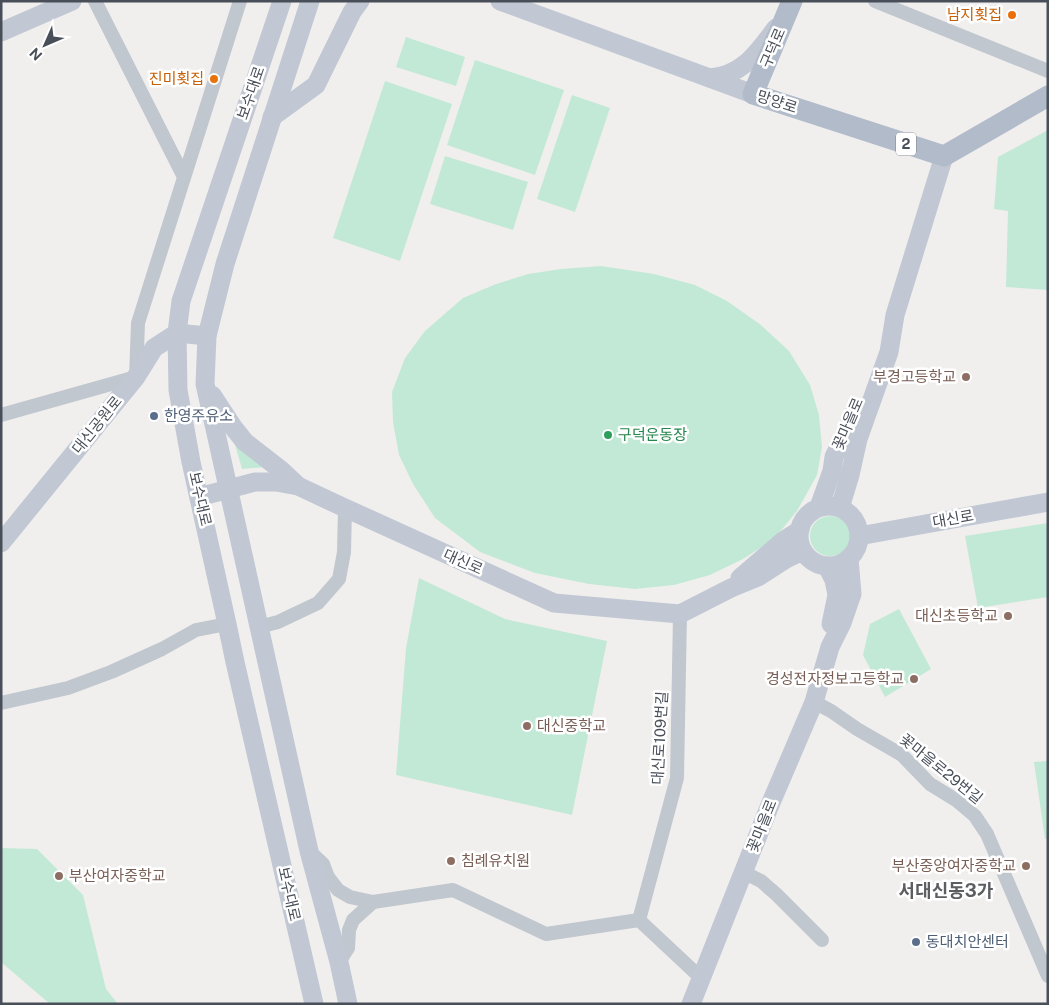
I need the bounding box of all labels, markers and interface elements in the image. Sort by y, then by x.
place label: 남지횟집 [947,6,1002,23]
marker: 남지횟집 [1006,9,1018,21]
north arrow [20,20,70,70]
street label: 구덕로 [757,25,788,70]
text: N [26,45,45,64]
street label: 보수대로 [234,64,268,122]
place label: 진미횟집 [149,70,204,87]
marker: 진미횟집 [208,73,220,85]
street label: 망양로 [755,87,799,116]
road number: 2 [896,132,916,156]
place label: 부경고등학교 [873,368,956,385]
marker: 부경고등학교 [960,371,972,383]
street label: 대신공원로 [68,393,125,457]
street label: 꽃마을로 [829,395,866,453]
place label: 한영주유소 [164,407,233,424]
marker: 한영주유소 [148,410,160,422]
place label: 구덕운동장 [618,426,687,443]
marker: 구덕운동장 [602,429,614,441]
street label: 보수대로 [186,470,215,528]
street label: 대신로 [931,507,975,530]
street label: 대신로 [441,545,486,578]
place label: 대신초등학교 [915,607,998,624]
marker: 대신초등학교 [1002,610,1014,622]
place label: 경성전자정보고등학교 [766,670,904,687]
marker: 경성전자정보고등학교 [908,673,920,685]
street label: 대신로109번길 [649,691,670,785]
place label: 대신중학교 [537,717,606,734]
marker: 대신중학교 [521,720,533,732]
street label: 꽃마을로29번길 [897,730,986,807]
street label: 꽃마을로 [743,797,780,855]
place label: 침례유치원 [461,852,530,869]
marker: 침례유치원 [445,855,457,867]
place label: 부산중앙여자중학교 [892,857,1016,874]
marker: 부산중앙여자중학교 [1020,860,1032,872]
street label: 보수대로 [275,865,304,923]
place label: 부산여자중학교 [69,867,166,884]
marker: 부산여자중학교 [53,870,65,882]
district label: 서대신동3가 [899,880,994,901]
place label: 동대치안센터 [926,933,1009,950]
marker: 동대치안센터 [910,936,922,948]

